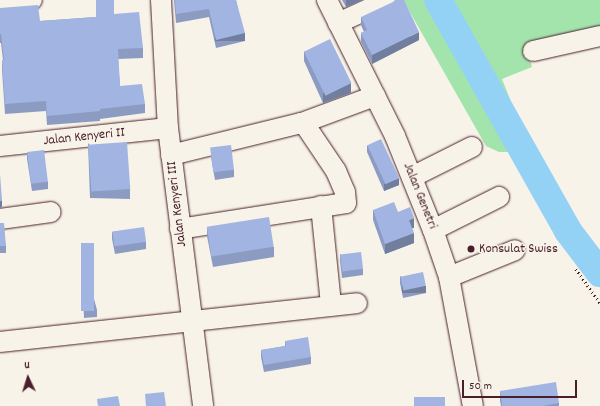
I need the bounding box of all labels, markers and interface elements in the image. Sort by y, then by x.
street label: Jalan Kenyeri II [42,124,126,150]
street label: Jalan Kenyeri III [163,160,191,248]
street label: Jalan Genetri [399,160,441,232]
place label: Konsulat Swiss [479,241,558,257]
marker: Konsulat Swiss [466,244,476,254]
north arrow [8,358,48,398]
text: U [24,358,30,374]
scale bar [464,372,579,398]
text: 50 m [469,378,492,395]

